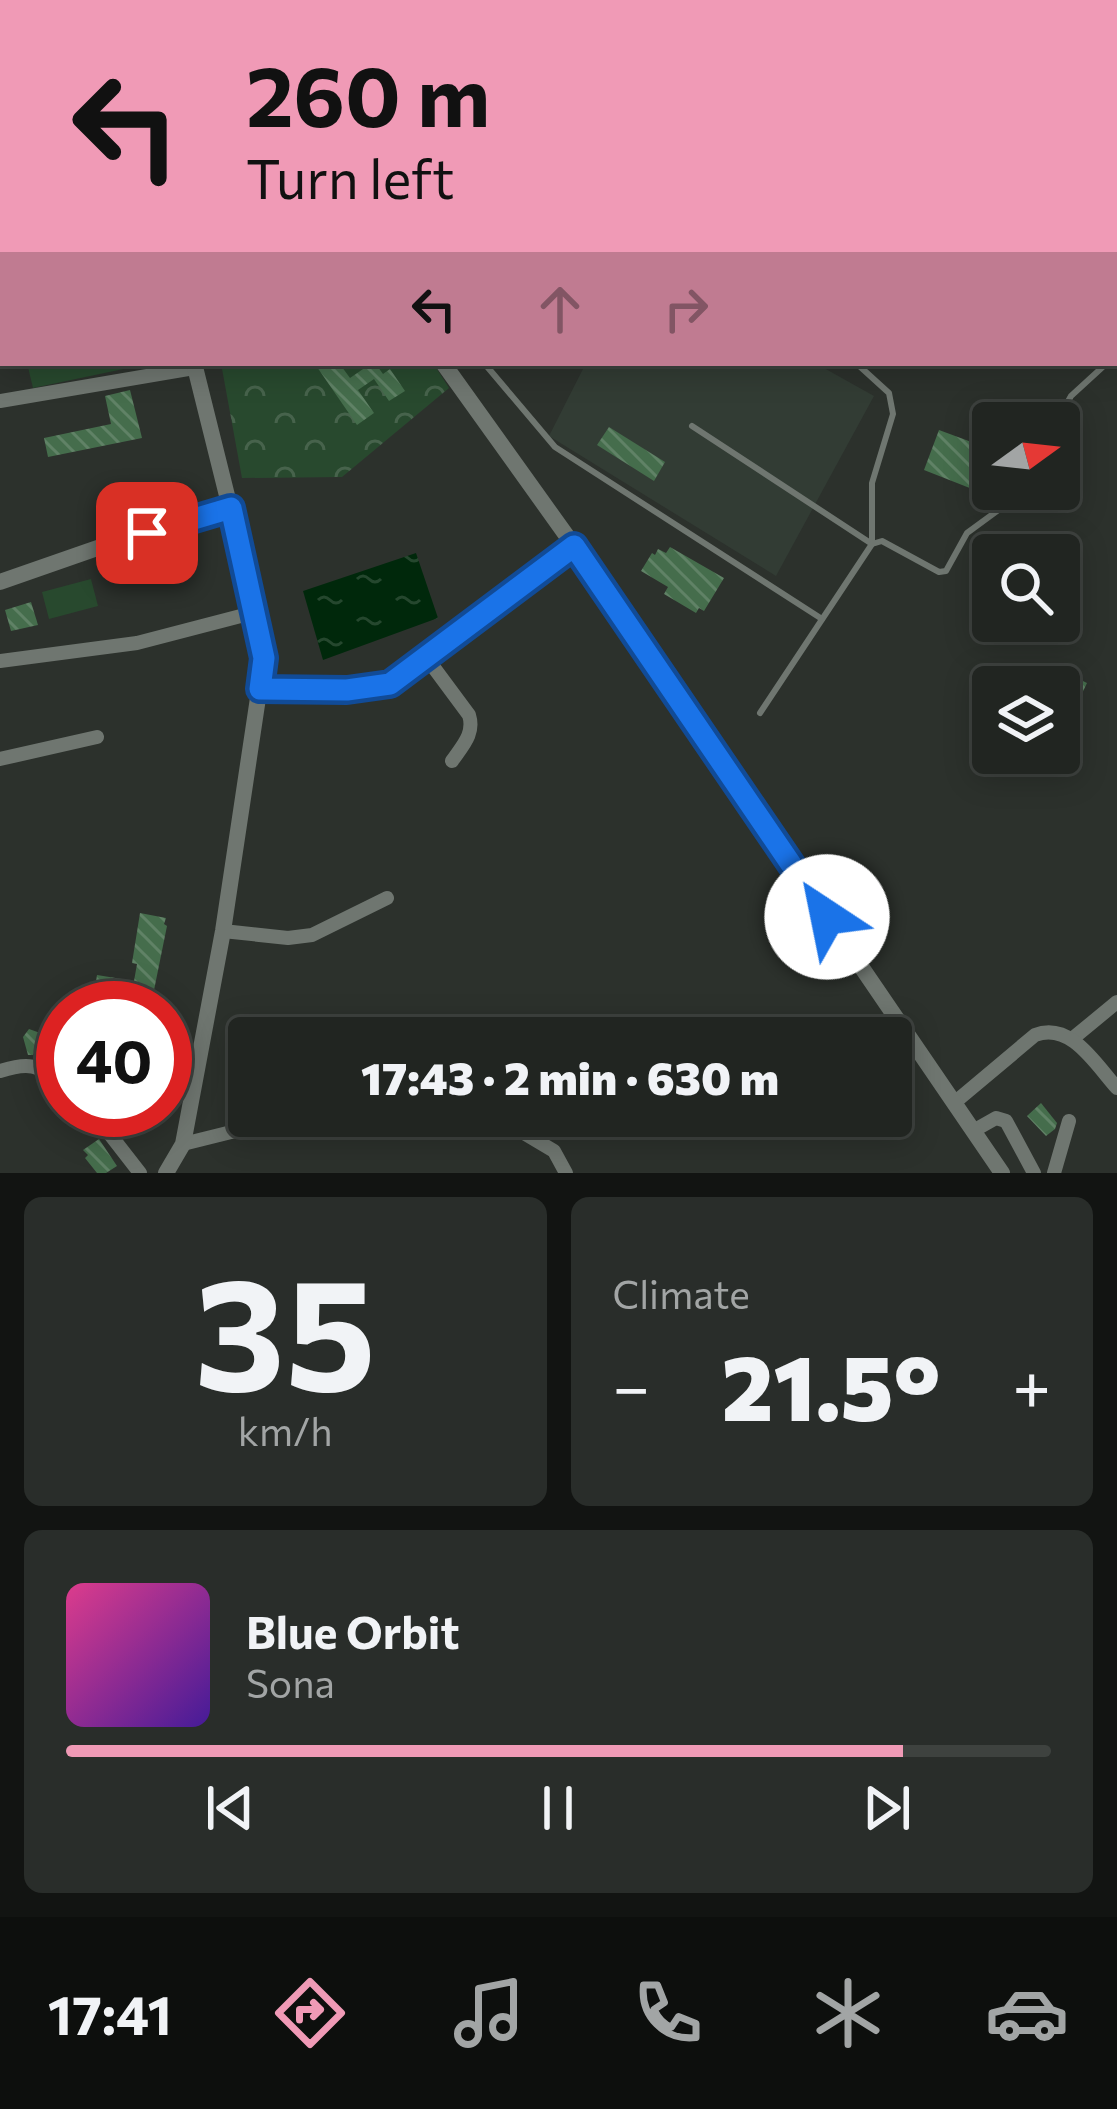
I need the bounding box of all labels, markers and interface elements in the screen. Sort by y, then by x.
text: 260 m [246,42,490,144]
icon: left [48,48,204,204]
text: Turn left [246,144,454,210]
icon: left [401,276,467,342]
icon: ahead [527,276,593,342]
icon: right [653,276,719,342]
north arrow [972,402,1080,510]
map controls [972,402,1080,774]
pin [96,482,198,584]
icon: arrive [114,500,180,566]
button: search [972,534,1080,642]
button: layers [972,666,1080,774]
position arrow [764,854,890,980]
speed limit sign: 40 [36,981,192,1137]
text: 17:43 · 2 min · 630 m [361,1049,779,1104]
text: 35 [194,1232,376,1423]
text: Climate [613,1269,750,1317]
text: 21.5° [721,1329,941,1440]
text: − [613,1344,650,1425]
text: + [1012,1344,1051,1425]
text: km/h [238,1406,333,1454]
text: Blue Orbit [246,1603,459,1658]
text: Sona [246,1658,335,1706]
icon: previous [197,1775,263,1841]
icon: pause [525,1775,591,1841]
icon: next [854,1775,920,1841]
icon: directions [268,1971,352,2055]
icon: music [447,1971,531,2055]
icon: phone [626,1971,710,2055]
icon: climate [806,1971,890,2055]
icon: car [985,1971,1069,2055]
text: 17:41 [48,1980,172,2046]

